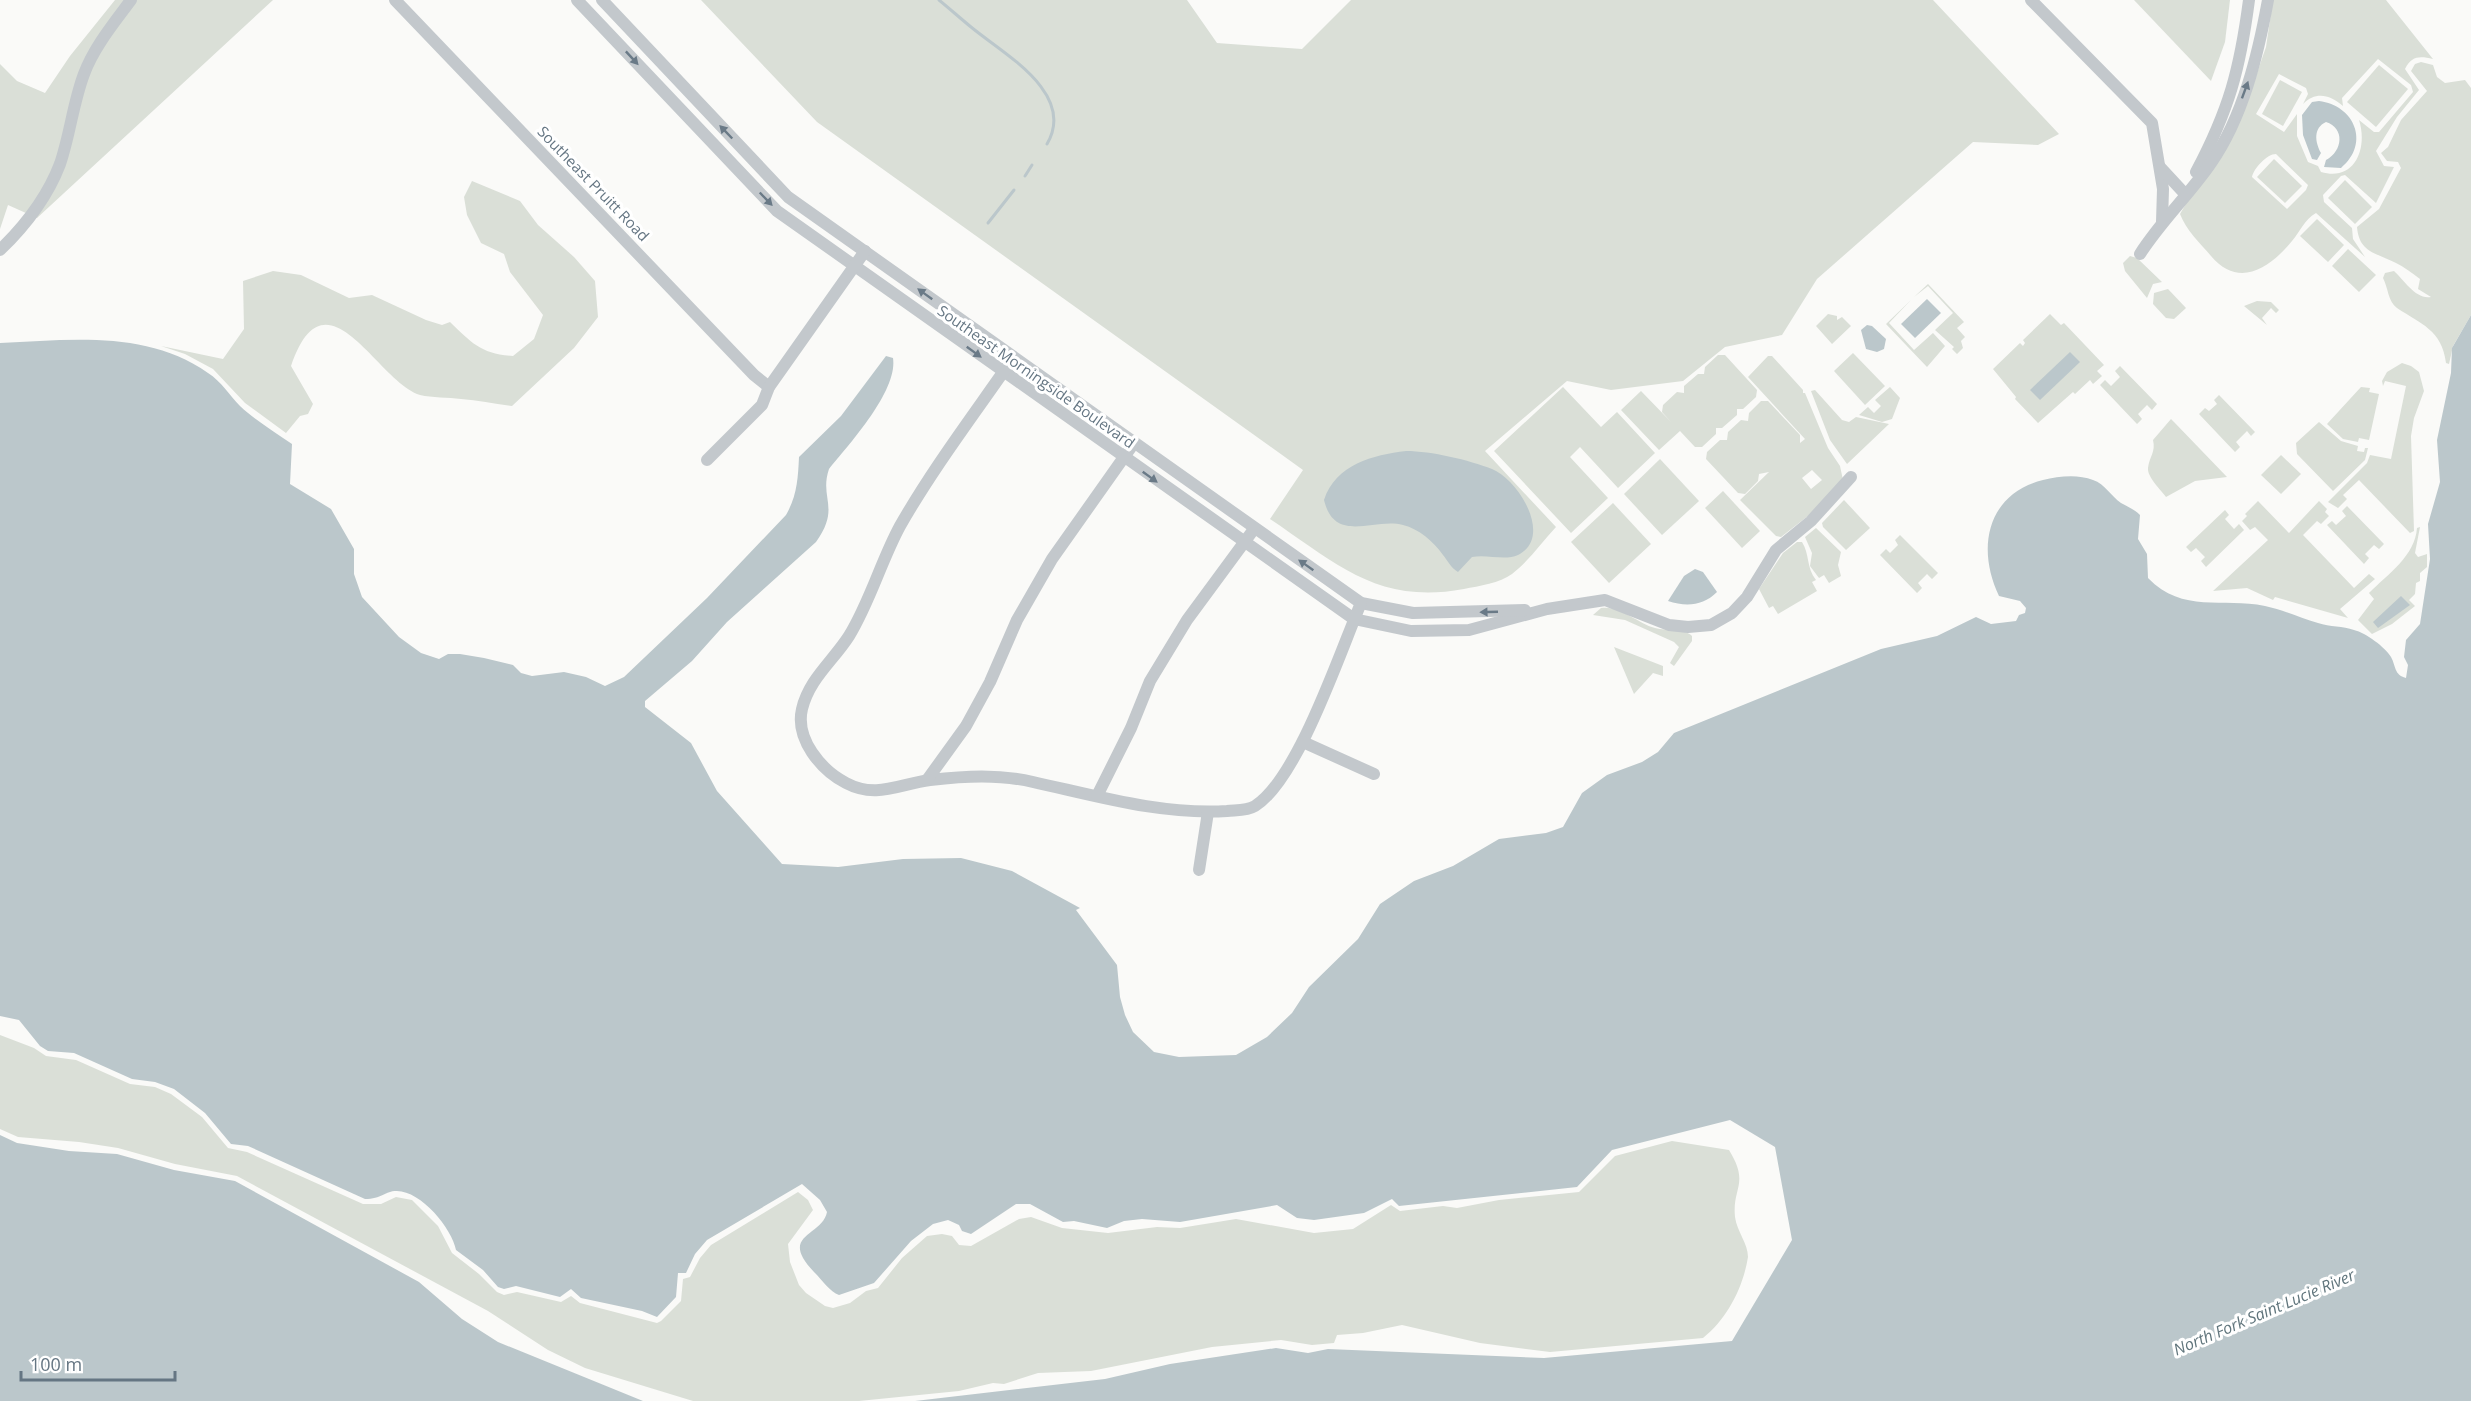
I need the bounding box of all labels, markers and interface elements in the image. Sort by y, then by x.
one-way arrow [624,51,638,65]
one-way arrow [2240,81,2250,99]
street label: Southeast Pruitt Road [533,121,654,245]
one-way arrow [719,126,733,140]
one-way arrow [759,192,773,207]
one-way arrow [917,289,932,301]
street label: Southeast Morningside Boulevard [934,300,1139,452]
one-way arrow [966,345,981,357]
one-way arrow [1142,471,1158,482]
one-way arrow [1299,559,1315,571]
one-way arrow [1479,607,1498,616]
water label: North Fork Saint Lucie River [2170,1263,2359,1360]
scale bar [21,1344,176,1382]
text: 100 m [30,1352,82,1376]

